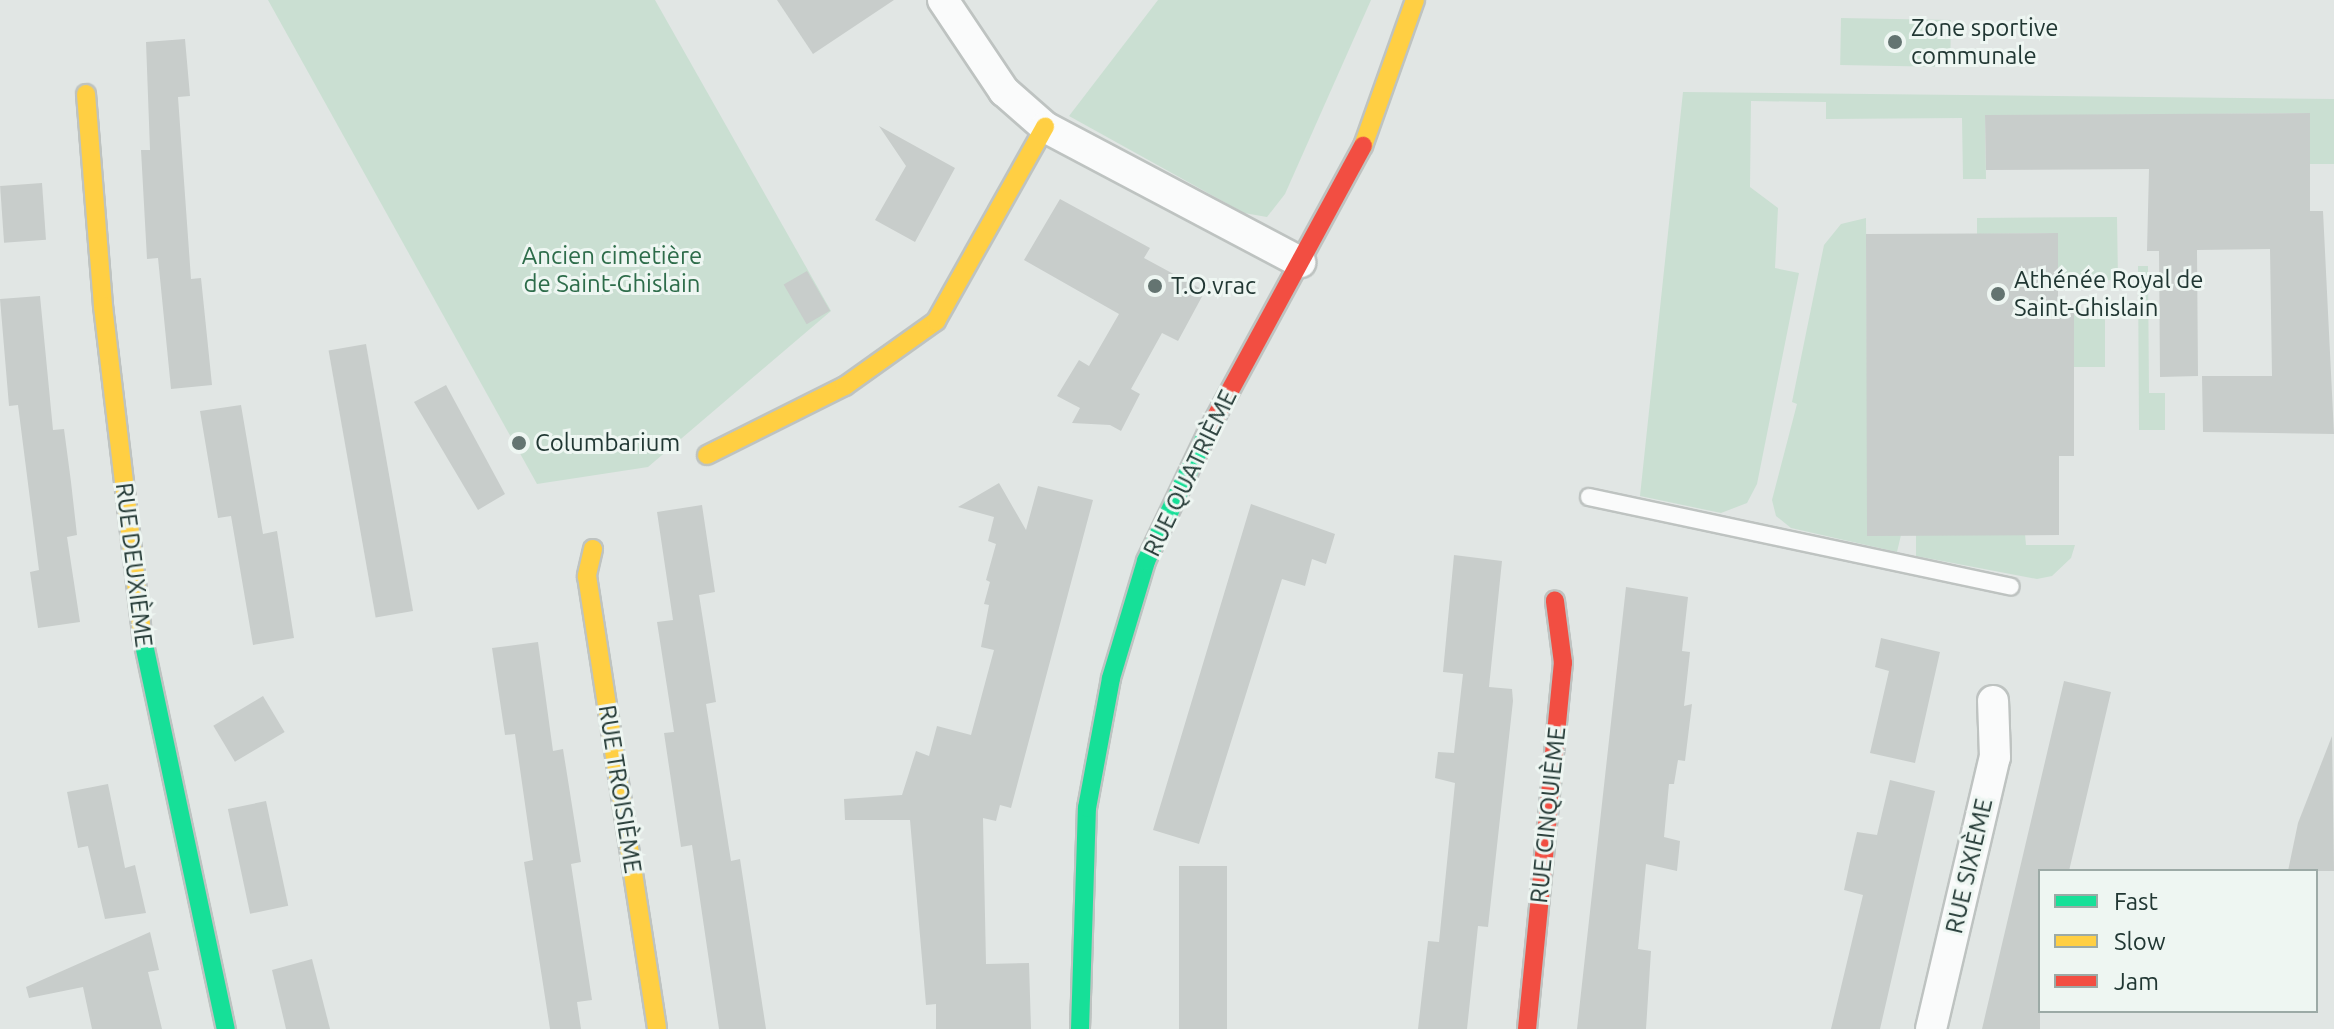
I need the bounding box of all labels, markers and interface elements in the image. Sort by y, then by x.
place label: Zone sportive communale [1911,14,2059,70]
marker: Zone sportive communale [1886,33,1904,51]
park label: Ancien cimetière de Saint-Ghislain [522,242,702,298]
place label: Athénée Royal de Saint-Ghislain [2014,266,2204,322]
place label: T.O.vrac [1171,272,1256,300]
marker: T.O.vrac [1146,277,1164,295]
marker: Athénée Royal de Saint-Ghislain [1989,285,2007,303]
street label: RUE QUATRIÈME [1137,385,1243,561]
place label: Columbarium [535,429,680,457]
marker: Columbarium [510,434,528,452]
street label: RUE DEUXIÈME [110,481,158,649]
street label: RUE TROISIÈME [592,703,648,875]
street label: RUE CINQUIÈME [1524,725,1572,905]
street label: RUE SIXIÈME [1939,796,1999,936]
legend [2038,869,2318,1013]
text: Fast [2114,888,2158,915]
text: Slow [2114,928,2166,955]
text: Jam [2114,968,2159,995]

